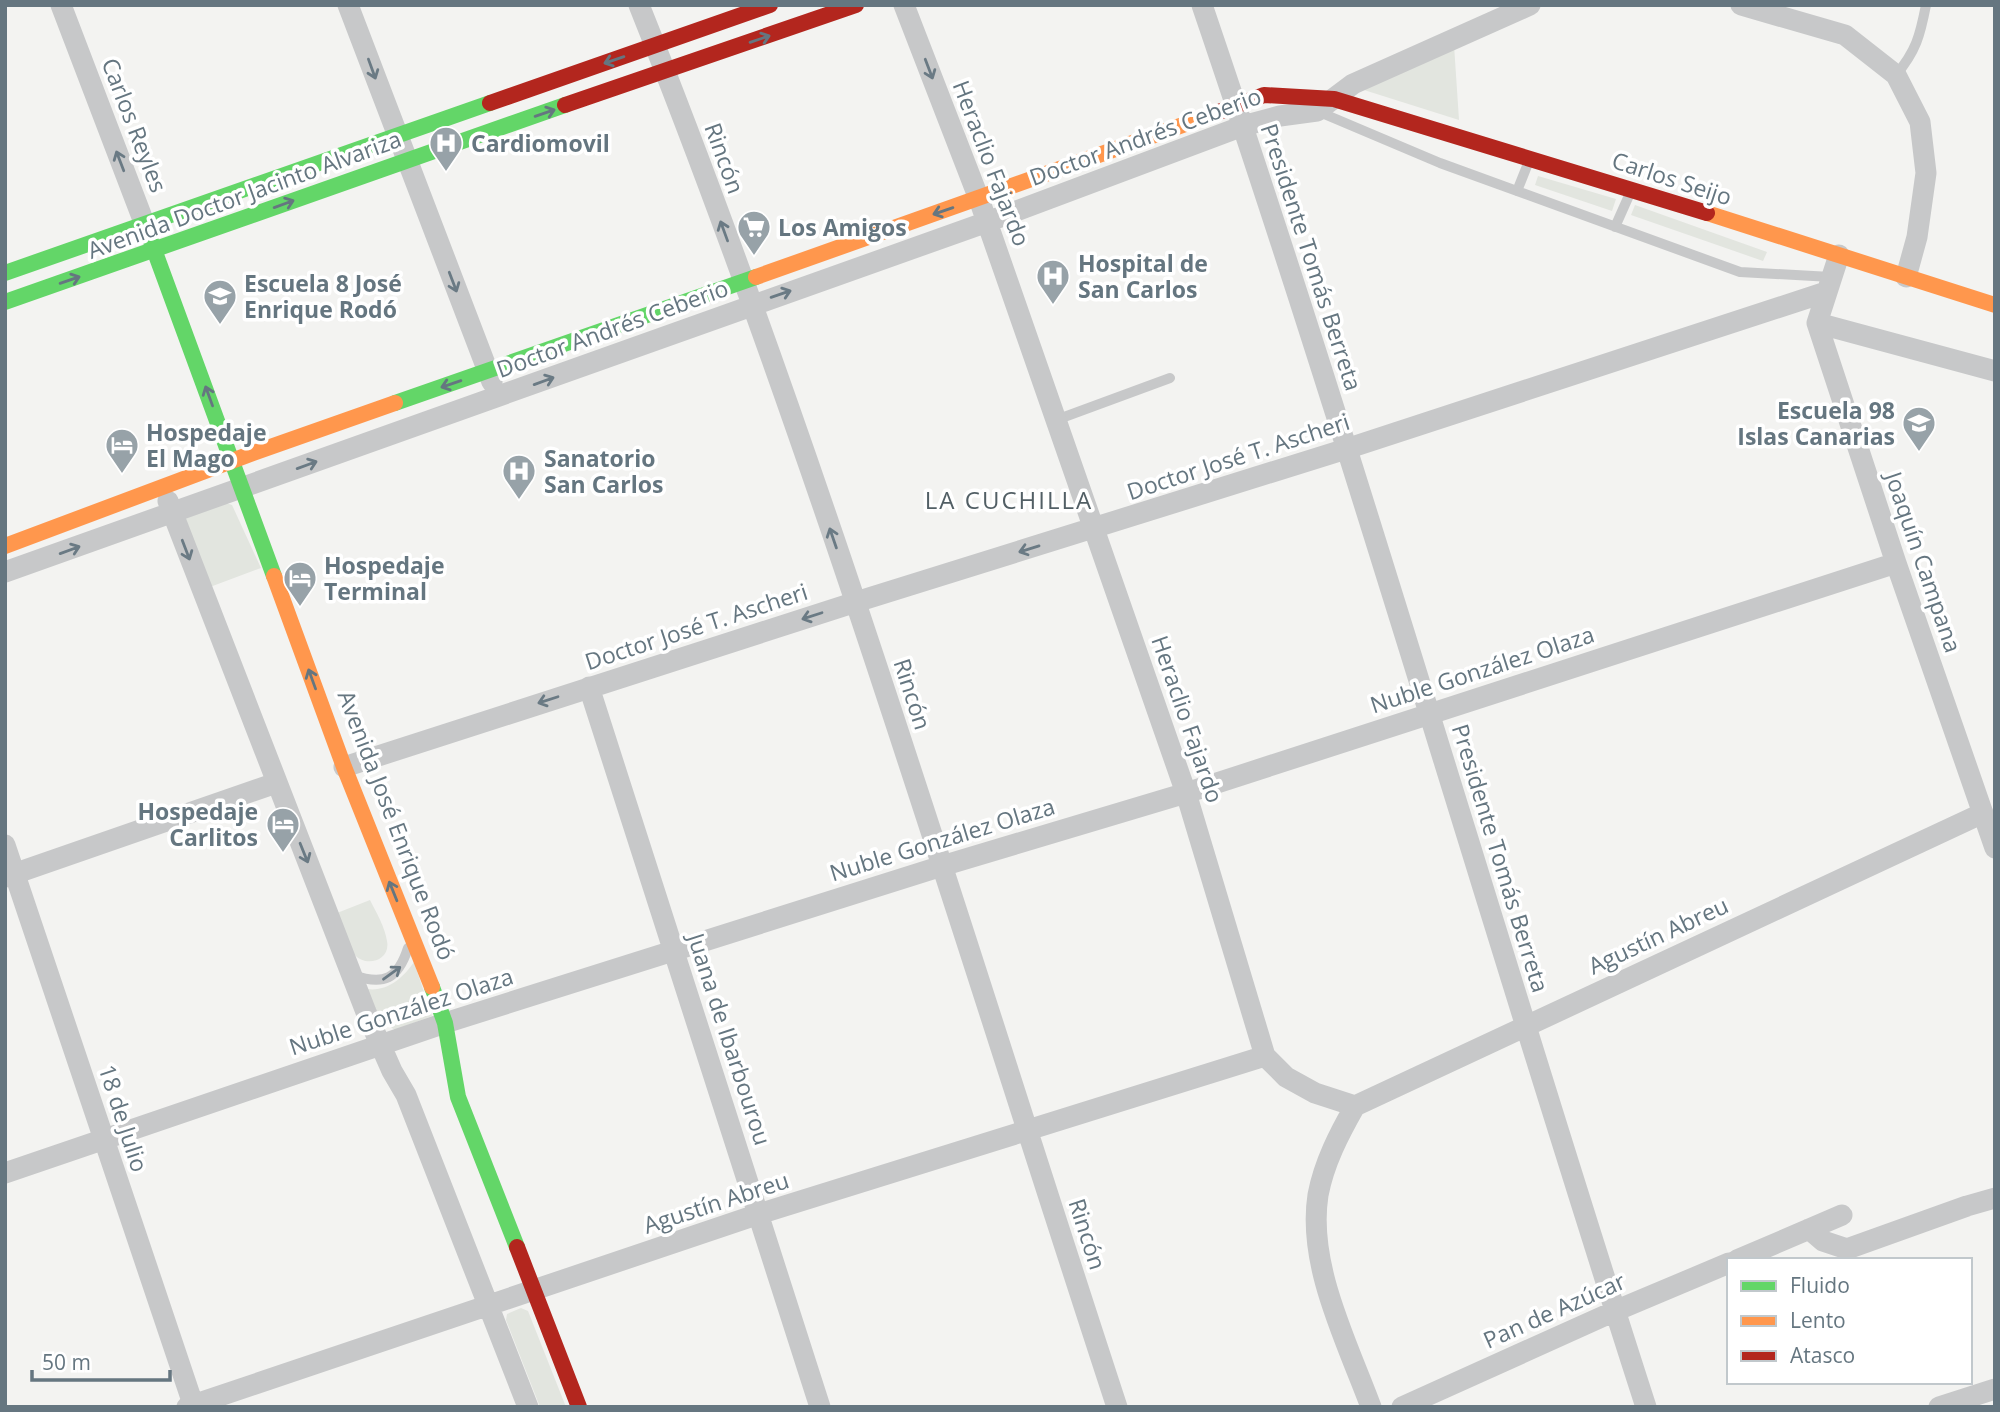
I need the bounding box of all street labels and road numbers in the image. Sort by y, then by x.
street label: Carlos Reyles [95,53,175,197]
street label: Heraclio Fajardo [946,76,1038,250]
street label: Doctor Andrés Ceberio [1025,79,1265,193]
street label: Rincón [697,118,753,198]
street label: Presidente Tomás Berreta [1254,119,1370,395]
street label: Avenida Doctor Jacinto Alvariza [83,122,405,266]
street label: Carlos Seijo [1608,144,1736,212]
street label: Doctor Andrés Ceberio [492,271,732,385]
street label: Doctor José T. Ascheri [1123,405,1353,507]
street label: Joaquín Campana [1877,465,1970,657]
street label: Doctor José T. Ascheri [581,575,811,677]
street label: Nuble González Olaza [1366,618,1598,720]
street label: Heraclio Fajardo [1144,631,1232,807]
street label: Rincón [886,654,940,734]
street label: Avenida José Enrique Rodó [331,685,463,965]
street label: Presidente Tomás Berreta [1445,720,1557,996]
street label: Nuble González Olaza [825,790,1059,888]
street label: Agustín Abreu [1583,889,1733,981]
street label: Juana de Ibarbourou [680,927,779,1149]
street label: Nuble González Olaza [285,960,517,1062]
street label: 18 de Julio [92,1060,156,1176]
street label: Agustín Abreu [639,1163,793,1241]
street label: Rincón [1061,1194,1115,1274]
street label: Pan de Azúcar [1478,1264,1631,1356]

